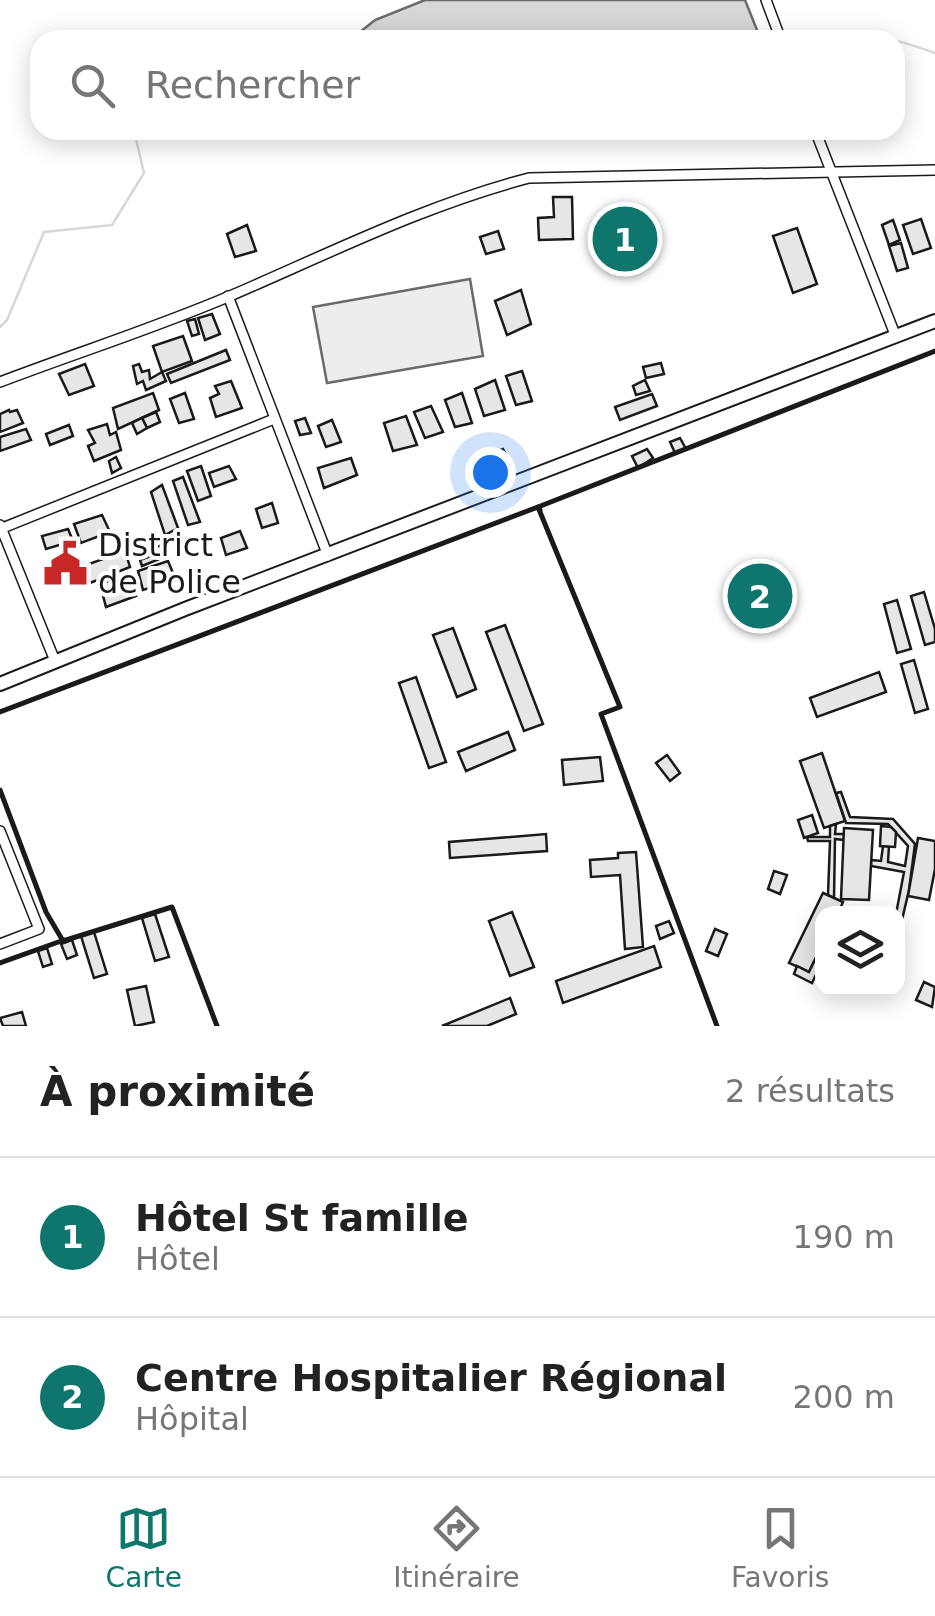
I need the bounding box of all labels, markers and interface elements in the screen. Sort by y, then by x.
search box [30,30,905,140]
icon: search [65,58,120,113]
text: Rechercher [145,63,360,107]
pin: 1 [592,202,658,276]
your location [465,447,516,498]
place label: District de Police [98,526,241,601]
public building icon: District de Police [41,539,89,587]
pin: 2 [728,558,792,634]
map controls [815,906,905,996]
button: layers [815,906,905,996]
text: À proximité [40,1067,315,1116]
text: 2 résultats [725,1072,895,1110]
text: Hôtel St famille [135,1196,468,1240]
text: 1 [61,1218,84,1256]
text: 190 m [793,1218,895,1256]
text: Hôtel [135,1240,220,1278]
text: Centre Hospitalier Régional [135,1356,727,1400]
text: 2 [61,1378,84,1416]
text: 200 m [793,1378,895,1416]
text: Hôpital [135,1400,249,1438]
tab: Carte [106,1501,182,1594]
tab: Itinéraire [393,1501,520,1594]
tab: Favoris [731,1501,829,1594]

